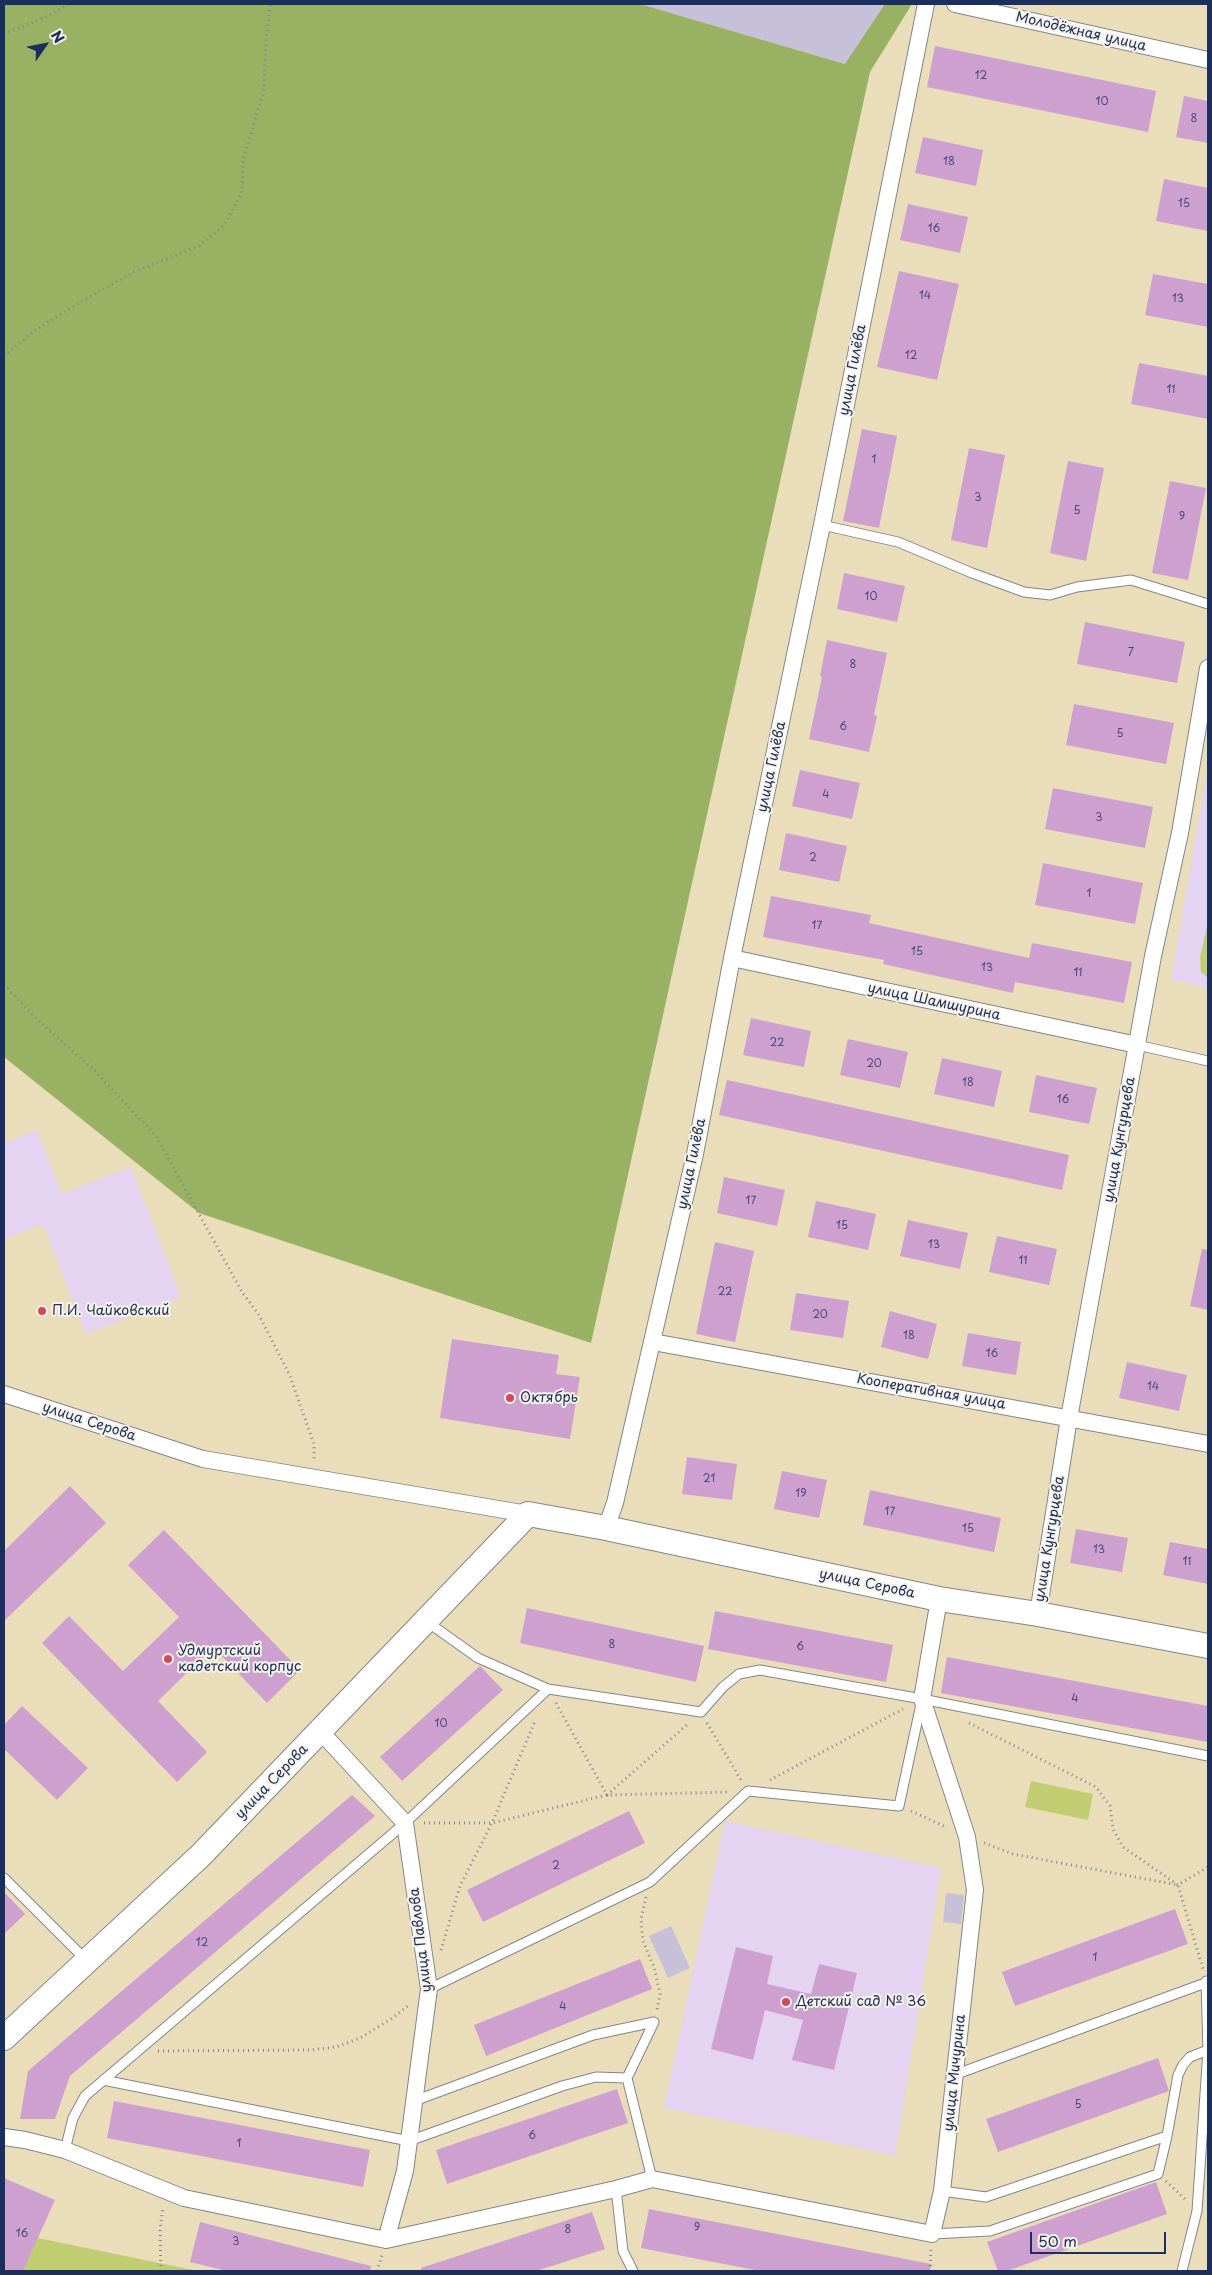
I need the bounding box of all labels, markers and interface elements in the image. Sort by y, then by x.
street label: Молодёжная улица [1014,9,1148,55]
north arrow [20,20,70,70]
text: N [46,26,70,47]
house number: 12 [975,69,987,83]
house number: 10 [1096,95,1108,109]
house number: 8 [1191,112,1197,126]
house number: 18 [943,155,955,169]
house number: 15 [1178,197,1190,211]
house number: 16 [928,222,940,236]
house number: 14 [919,289,931,303]
house number: 13 [1172,292,1184,306]
street label: улица Гилёва [836,323,870,417]
house number: 12 [905,349,917,363]
house number: 11 [1166,383,1176,397]
house number: 1 [872,453,876,467]
house number: 3 [974,491,982,505]
house number: 5 [1073,504,1081,518]
house number: 9 [1179,510,1185,524]
house number: 10 [865,590,877,604]
house number: 7 [1128,646,1134,660]
house number: 8 [850,658,856,672]
street label: улица Гилёва [754,720,790,814]
house number: 6 [839,720,847,734]
house number: 5 [1116,727,1124,741]
house number: 4 [822,788,830,802]
house number: 3 [1095,811,1103,825]
house number: 2 [809,851,817,865]
house number: 1 [1087,887,1091,901]
house number: 17 [812,919,822,933]
house number: 15 [911,945,923,959]
house number: 13 [981,961,993,975]
house number: 11 [1073,966,1083,980]
street label: улица Шамшурина [866,980,1002,1024]
house number: 22 [770,1036,784,1050]
house number: 20 [866,1057,882,1071]
house number: 18 [962,1076,974,1090]
street label: улица Кунгурцева [1101,1076,1139,1204]
house number: 16 [1057,1093,1069,1107]
street label: улица Гилёва [674,1117,710,1211]
house number: 17 [746,1194,756,1208]
house number: 15 [836,1219,848,1233]
house number: 13 [928,1238,940,1252]
house number: 11 [1018,1254,1028,1268]
house number: 22 [718,1285,732,1299]
place label: П.И. Чайковский [52,1303,169,1319]
marker: П.И. Чайковский [36,1305,48,1317]
house number: 20 [812,1308,828,1322]
house number: 18 [903,1329,915,1343]
house number: 16 [986,1347,998,1361]
street label: Кооперативная улица [855,1371,1007,1413]
house number: 14 [1147,1380,1159,1394]
place label: Октябрь [520,1390,578,1406]
marker: Октябрь [504,1392,516,1404]
street label: улица Серова [40,1399,138,1445]
house number: 21 [703,1472,715,1486]
street label: улица Кунгурцева [1032,1475,1068,1603]
house number: 19 [795,1487,807,1501]
house number: 17 [885,1505,895,1519]
house number: 15 [962,1522,974,1536]
house number: 13 [1093,1543,1105,1557]
house number: 11 [1182,1555,1192,1569]
street label: улица Серова [818,1566,916,1602]
house number: 8 [609,1638,615,1652]
house number: 6 [796,1640,804,1654]
place label: Удмуртский кадетский корпус [178,1643,301,1675]
marker: Удмуртский кадетский корпус [162,1653,174,1665]
house number: 4 [1071,1692,1079,1706]
house number: 10 [435,1717,447,1731]
street label: улица Серова [232,1741,312,1823]
house number: 2 [552,1859,560,1873]
street label: улица Павлова [406,1887,436,1993]
house number: 12 [196,1936,208,1950]
house number: 1 [1093,1951,1097,1965]
place label: Детский сад № 36 [796,1994,926,2010]
marker: Детский сад № 36 [780,1996,792,2008]
house number: 4 [559,2000,567,2014]
street label: улица Мичурина [941,2014,969,2132]
house number: 5 [1074,2098,1082,2112]
house number: 6 [528,2129,536,2143]
house number: 1 [237,2137,241,2151]
house number: 9 [694,2221,700,2235]
scale bar [1032,2222,1168,2254]
house number: 8 [565,2223,571,2237]
house number: 16 [16,2227,28,2241]
text: 50 m [1038,2229,1077,2252]
house number: 3 [232,2235,240,2249]

